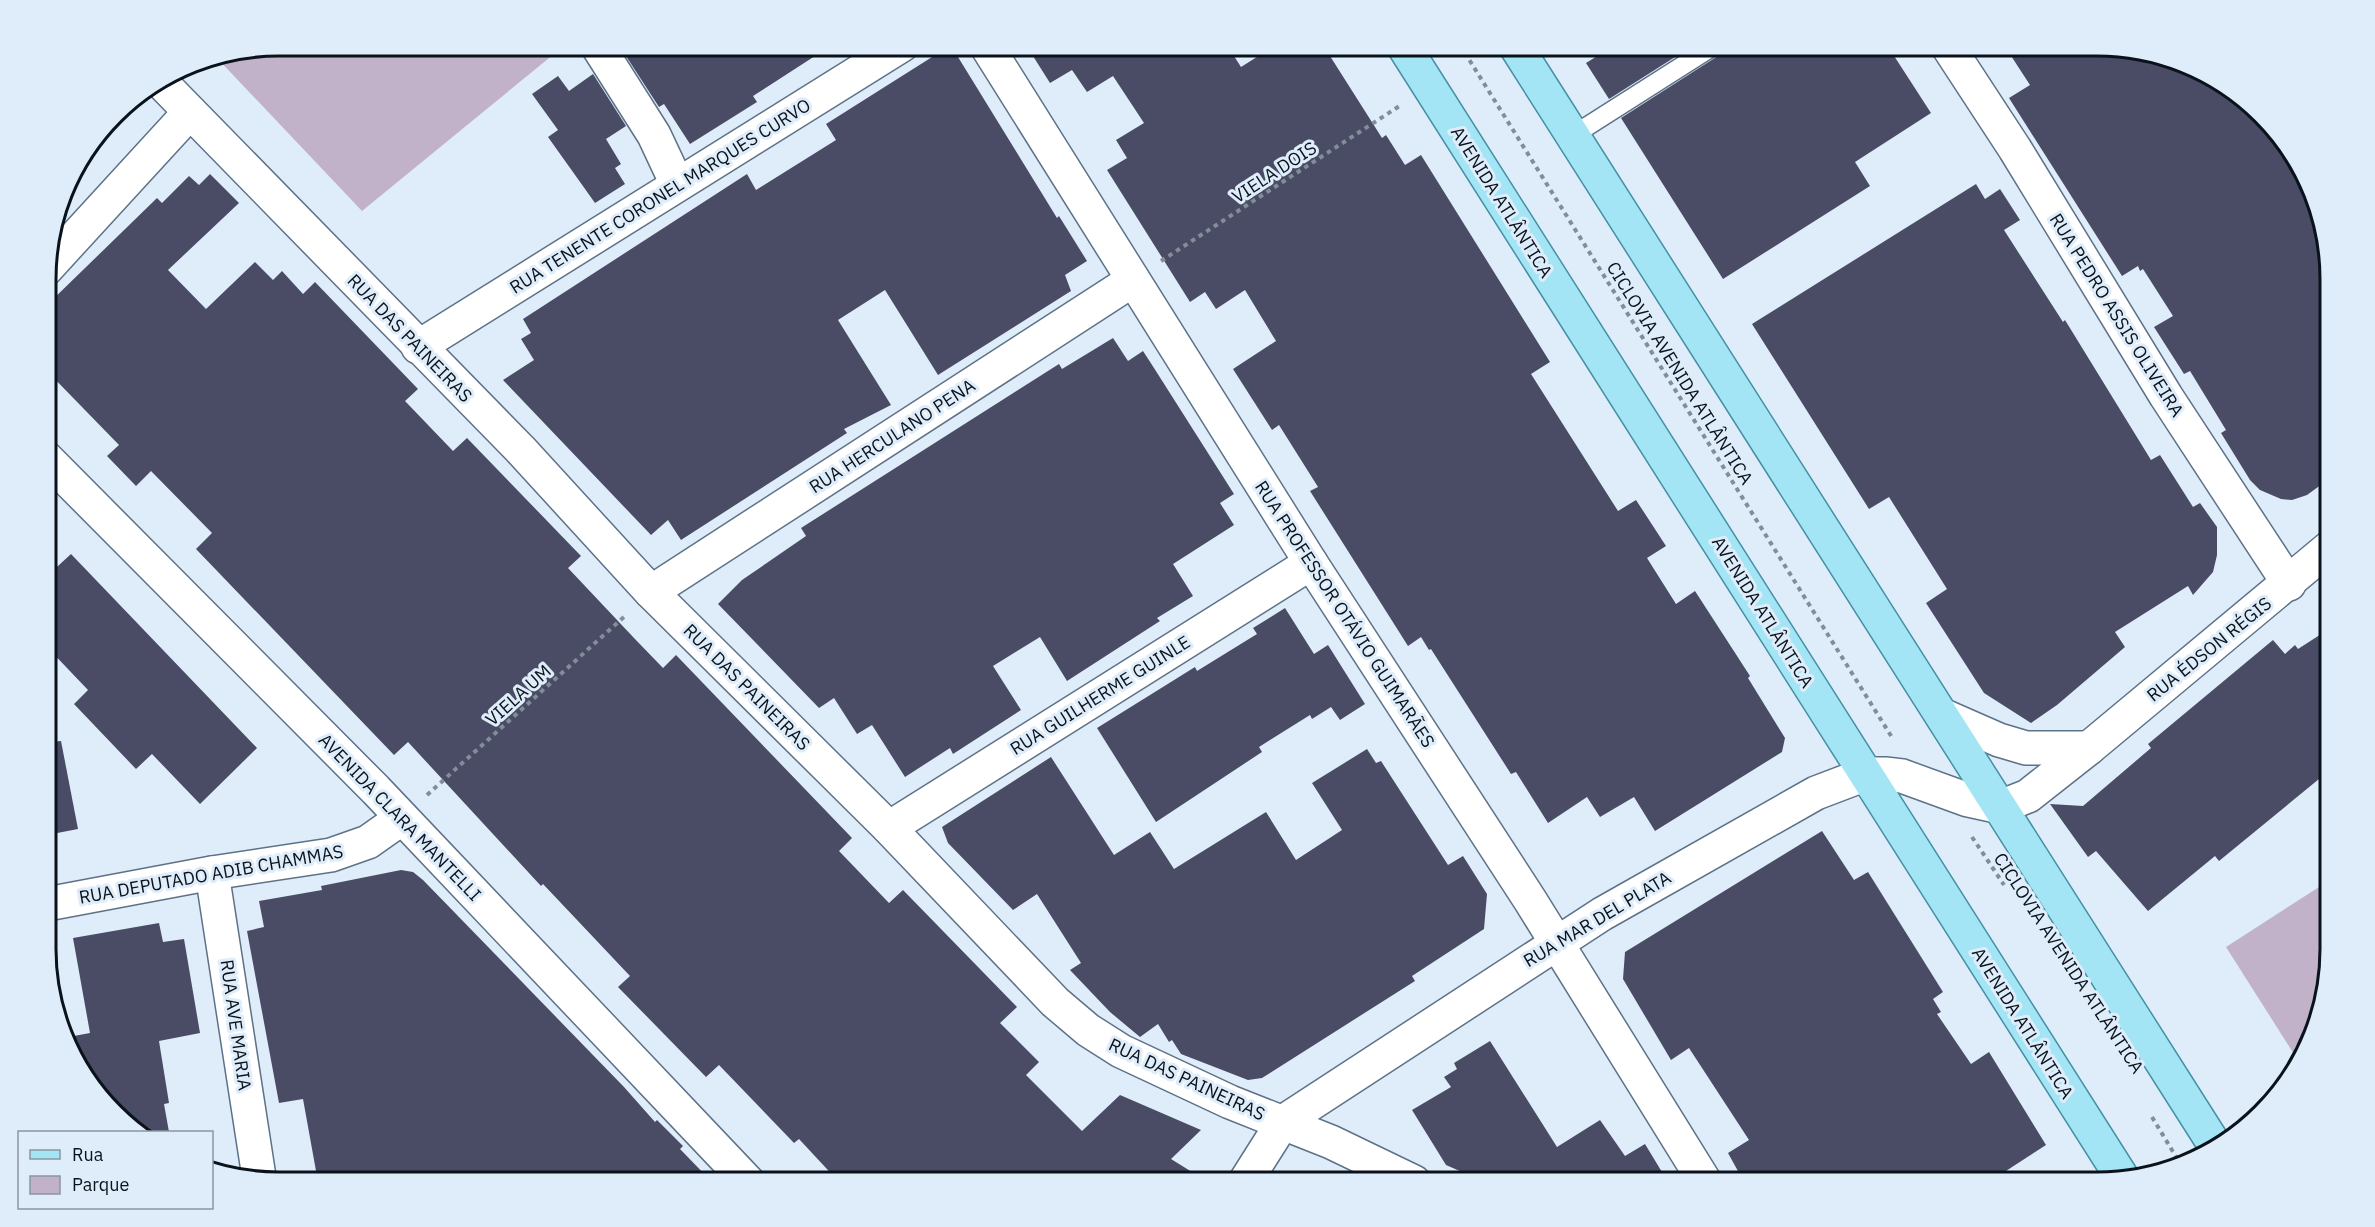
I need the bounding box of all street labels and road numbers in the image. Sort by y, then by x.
street label: RUA TENENTE CORONEL MARQUES CURVO [505,93,815,299]
street label: AVENIDA ATLÂNTICA [1446,122,1558,282]
street label: VIELA DOIS [1227,136,1321,208]
street label: RUA PEDRO ASSIS OLIVEIRA [2045,209,2189,421]
street label: CICLOVIA AVENIDA ATLÂNTICA [1602,257,1759,489]
street label: RUA DAS PAINEIRAS [343,269,477,407]
street label: RUA HERCULANO PENA [805,373,980,498]
street label: RUA PROFESSOR OTÁVIO GUIMARÃES [1250,476,1440,752]
street label: AVENIDA ATLÂNTICA [1707,532,1819,692]
street label: RUA ÉDSON RÉGIS [2142,592,2276,706]
street label: RUA DAS PAINEIRAS [679,619,815,755]
street label: RUA GUILHERME GUINLE [1006,630,1194,760]
street label: VIELA UM [480,659,556,731]
street label: AVENIDA CLARA MANTELLI [314,728,486,906]
street label: RUA DEPUTADO ADIB CHAMMAS [77,839,345,909]
street label: CICLOVIA AVENIDA ATLÂNTICA [1989,849,2149,1077]
street label: RUA MAR DEL PLATA [1519,866,1675,972]
street label: AVENIDA ATLÂNTICA [1968,943,2078,1103]
street label: RUA AVE MARIA [215,958,257,1092]
street label: RUA DAS PAINEIRAS [1105,1033,1269,1125]

